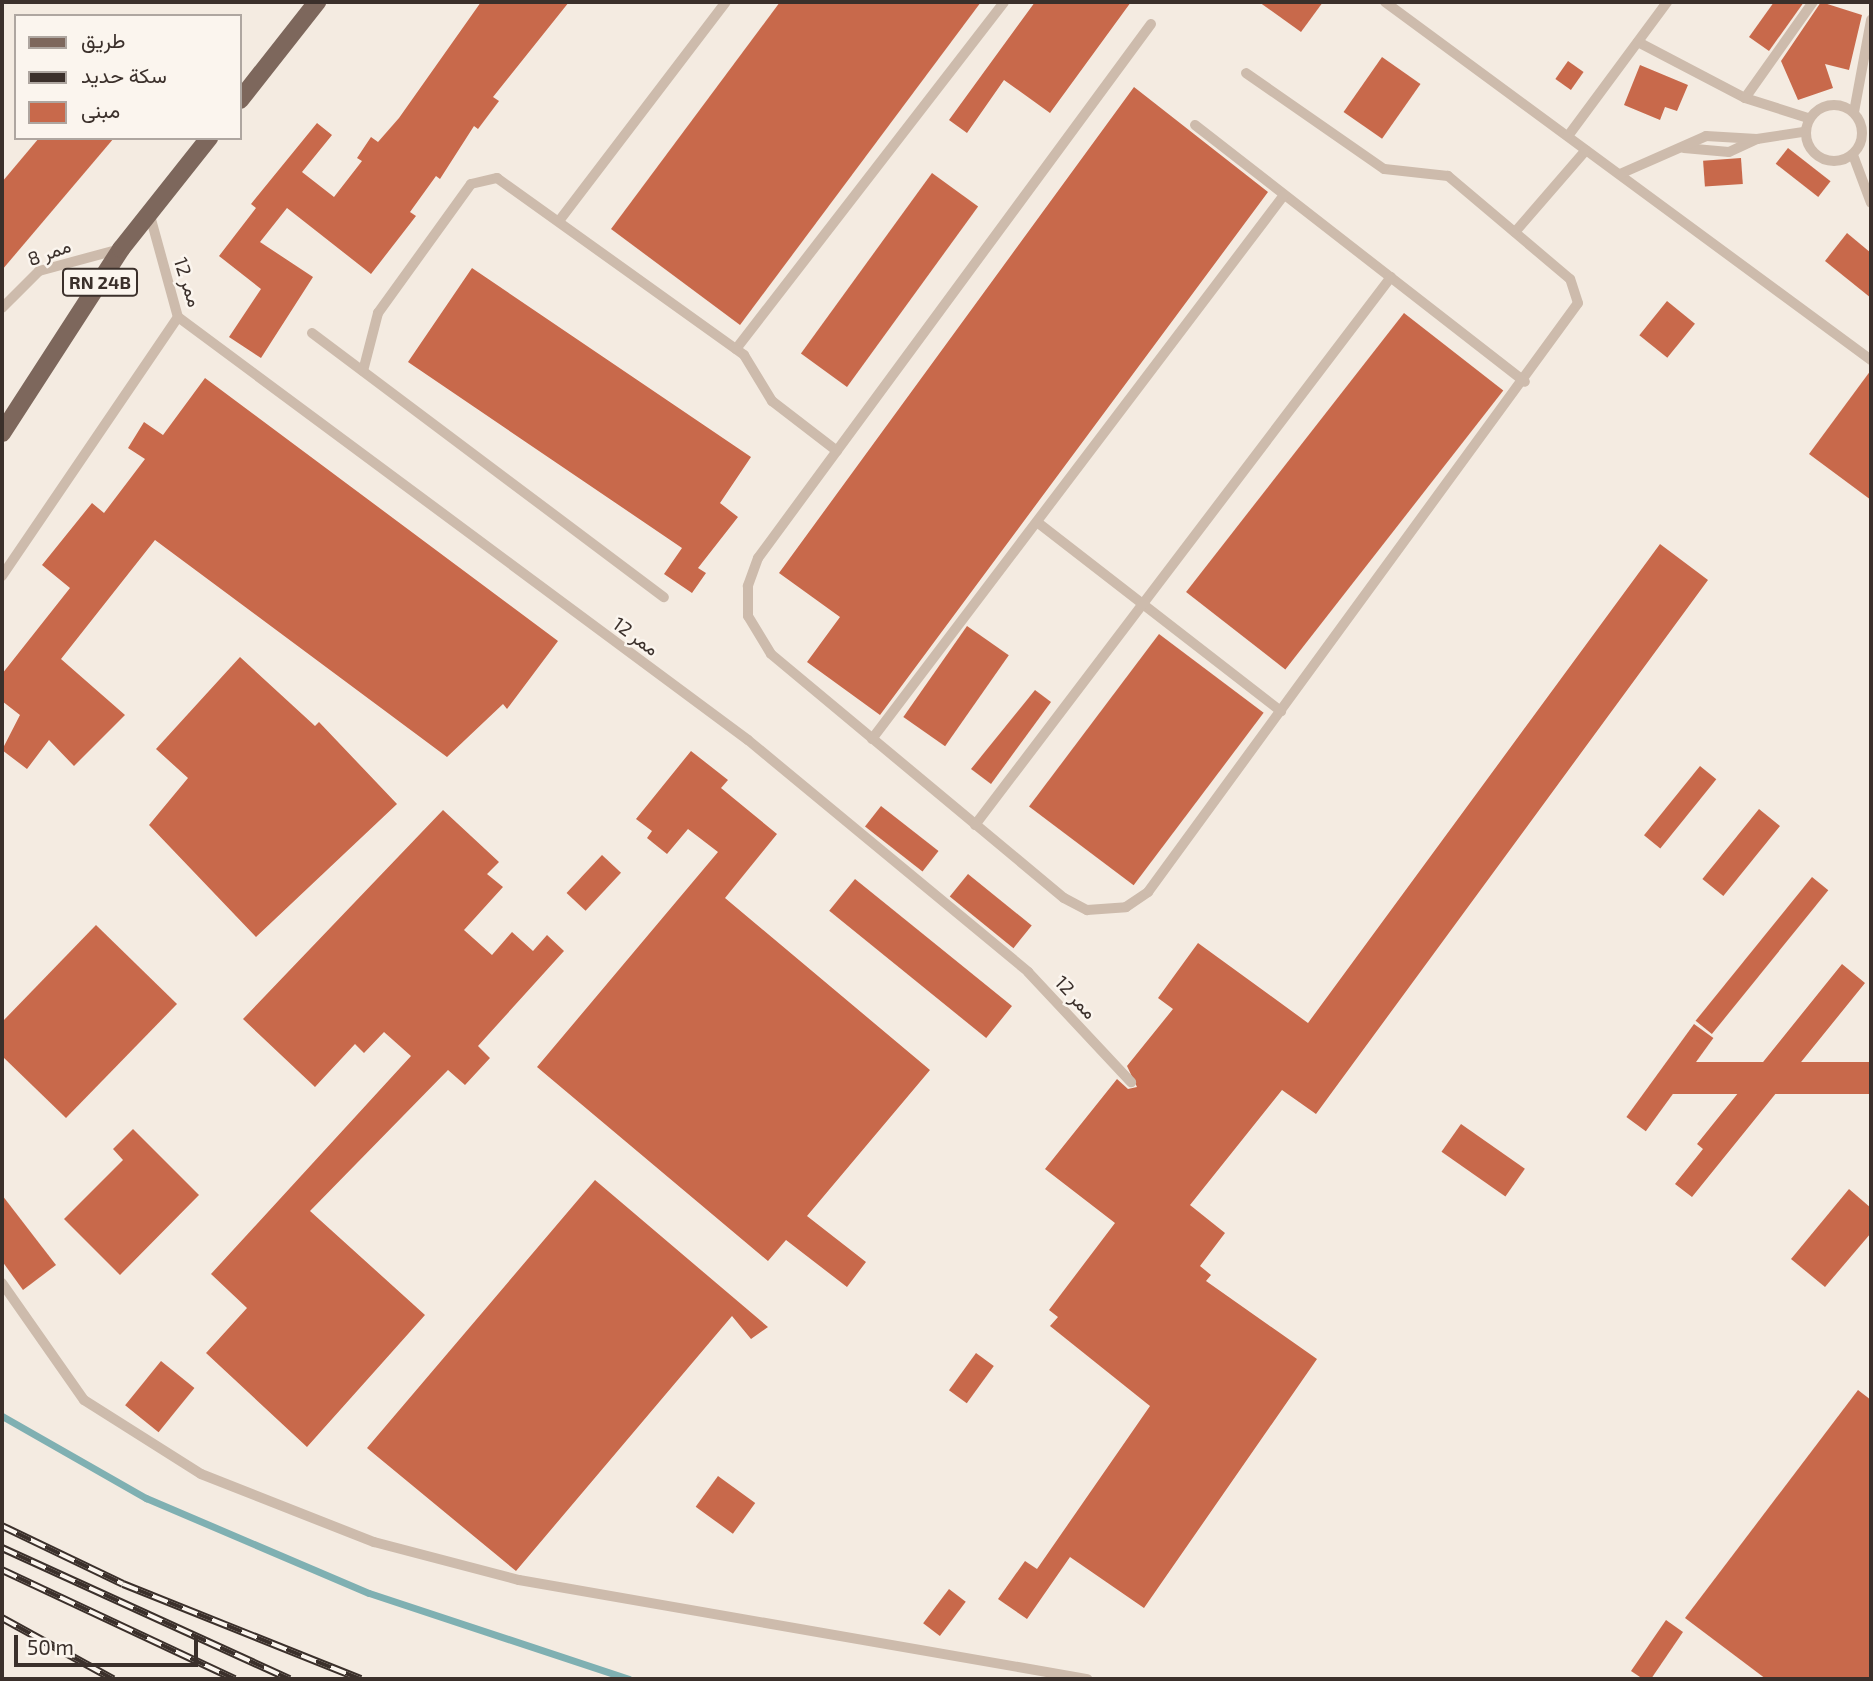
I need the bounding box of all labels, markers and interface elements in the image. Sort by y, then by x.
legend [14,14,242,140]
text: طريق [81,27,126,52]
text: سكة حديد [81,62,167,87]
text: مبنى [81,97,120,122]
street label: ممر 8 [24,234,74,270]
street label: ممر 12 [169,254,207,310]
road number: RN 24B [62,268,138,296]
street label: ممر 12 [609,612,663,660]
street label: ممر 12 [1050,971,1102,1023]
scale bar [18,1622,201,1666]
text: 50 m [27,1634,74,1659]

